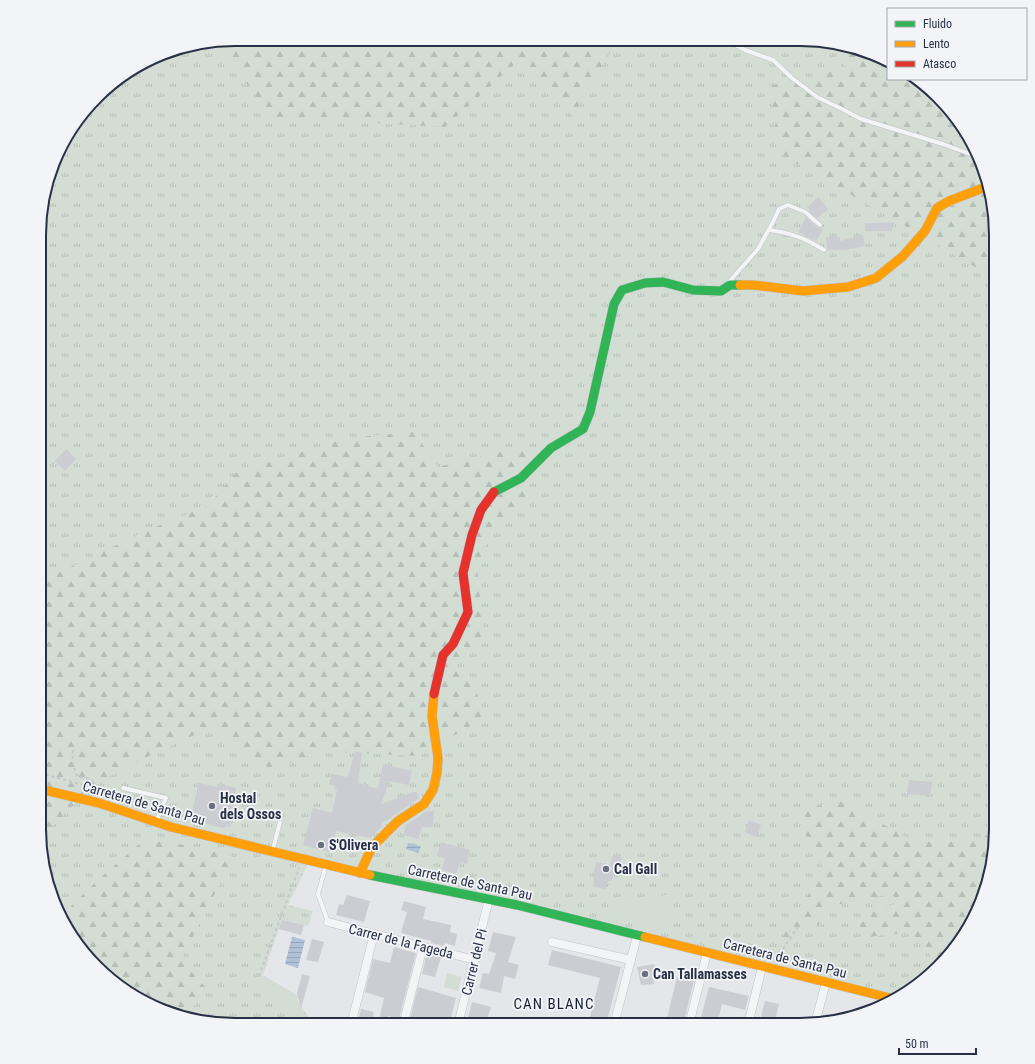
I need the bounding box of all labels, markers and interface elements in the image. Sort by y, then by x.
legend [887,8,1027,80]
text: Fluido [923,17,952,31]
text: Lento [923,37,950,51]
text: Atasco [923,57,956,71]
street label: Carretera de Santa Pau [81,778,207,828]
place label: Hostal dels Ossos [220,790,281,822]
marker: Hostal dels Ossos [207,801,217,811]
place label: S'Olivera [329,837,379,853]
marker: S'Olivera [316,840,326,850]
street label: Carretera de Santa Pau [406,861,534,903]
place label: Cal Gall [614,861,657,877]
marker: Cal Gall [601,864,611,874]
street label: Carrer de la Fageda [347,920,455,962]
street label: Carrer del Pi [458,927,490,997]
street label: Carretera de Santa Pau [721,935,849,981]
place label: Can Tallamasses [653,966,747,982]
marker: Can Tallamasses [640,969,650,979]
district label: CAN BLANC [514,995,594,1013]
scale bar [899,1030,976,1056]
text: 50 m [905,1037,929,1051]

